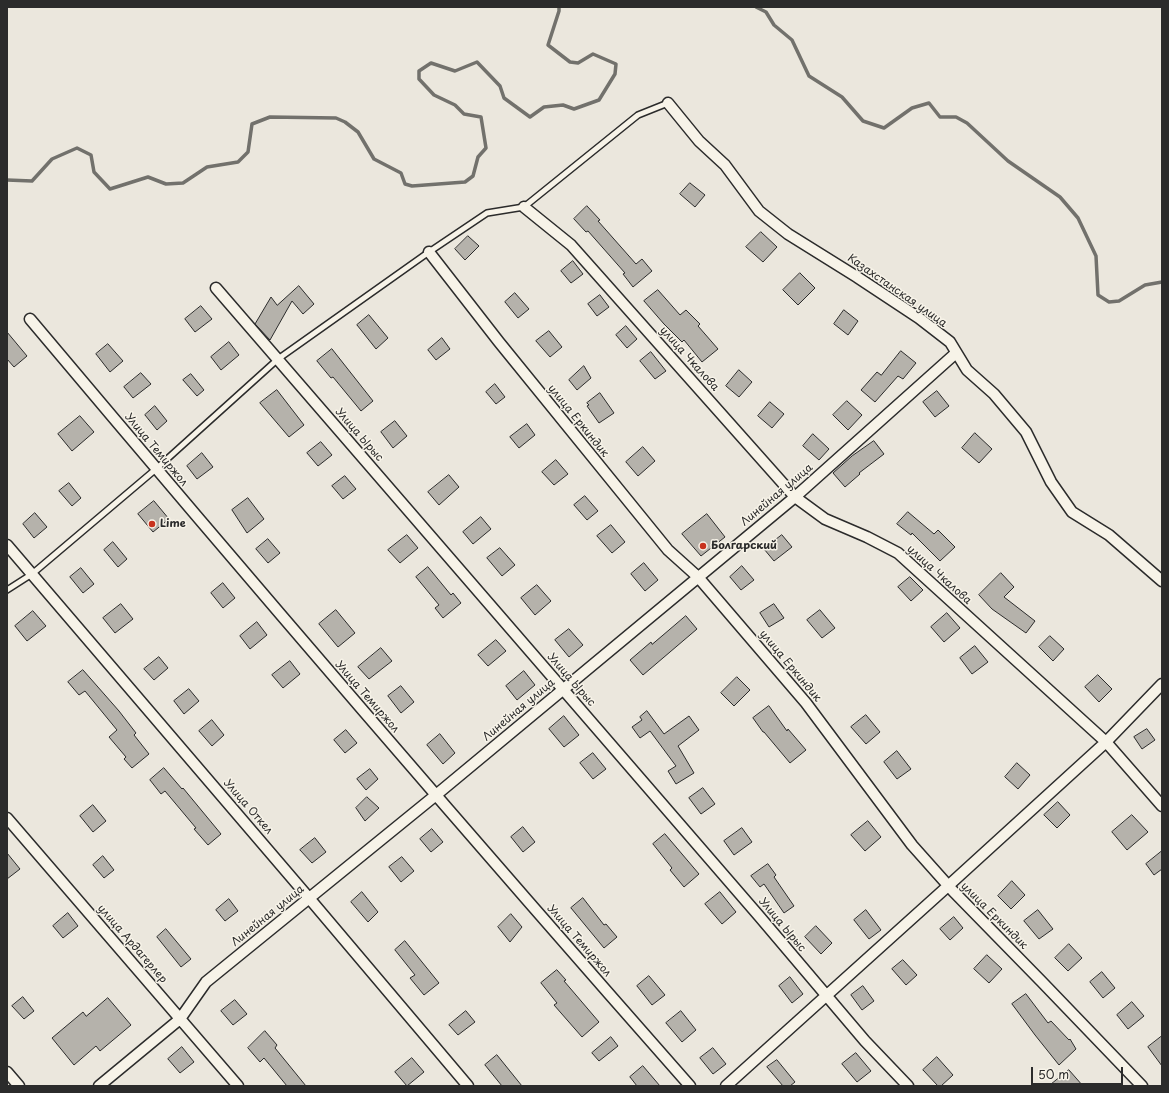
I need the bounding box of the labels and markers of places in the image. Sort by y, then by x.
place label: Lime [160,517,186,531]
marker: Lime [147,519,157,529]
place label: Болгарский [711,539,777,553]
marker: Болгарский [698,541,708,551]

